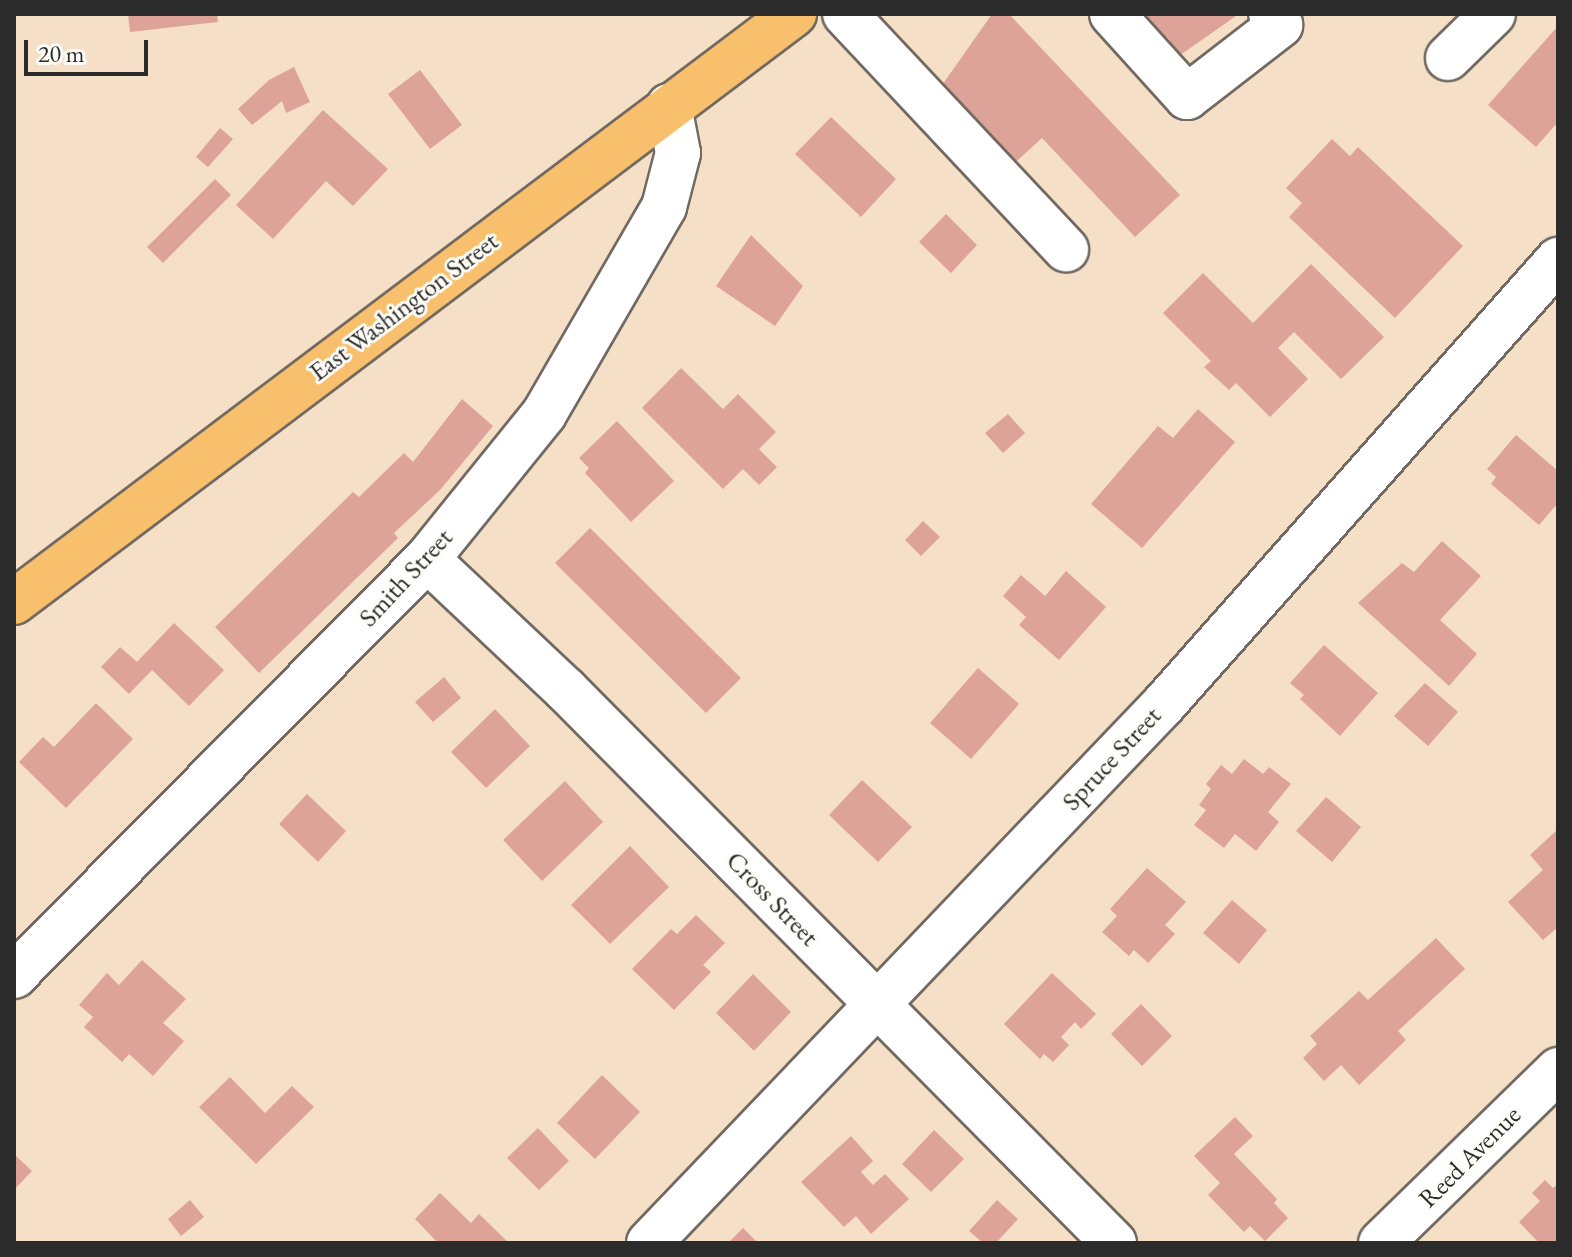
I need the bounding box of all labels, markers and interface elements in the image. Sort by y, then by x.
scale bar [28,24,152,74]
text: 20 m [38,38,85,69]
street label: East Washington Street [304,226,504,388]
street label: Smith Street [353,523,459,633]
street label: Spruce Street [1056,701,1168,817]
street label: Cross Street [719,845,825,953]
street label: Reed Avenue [1413,1100,1527,1214]

